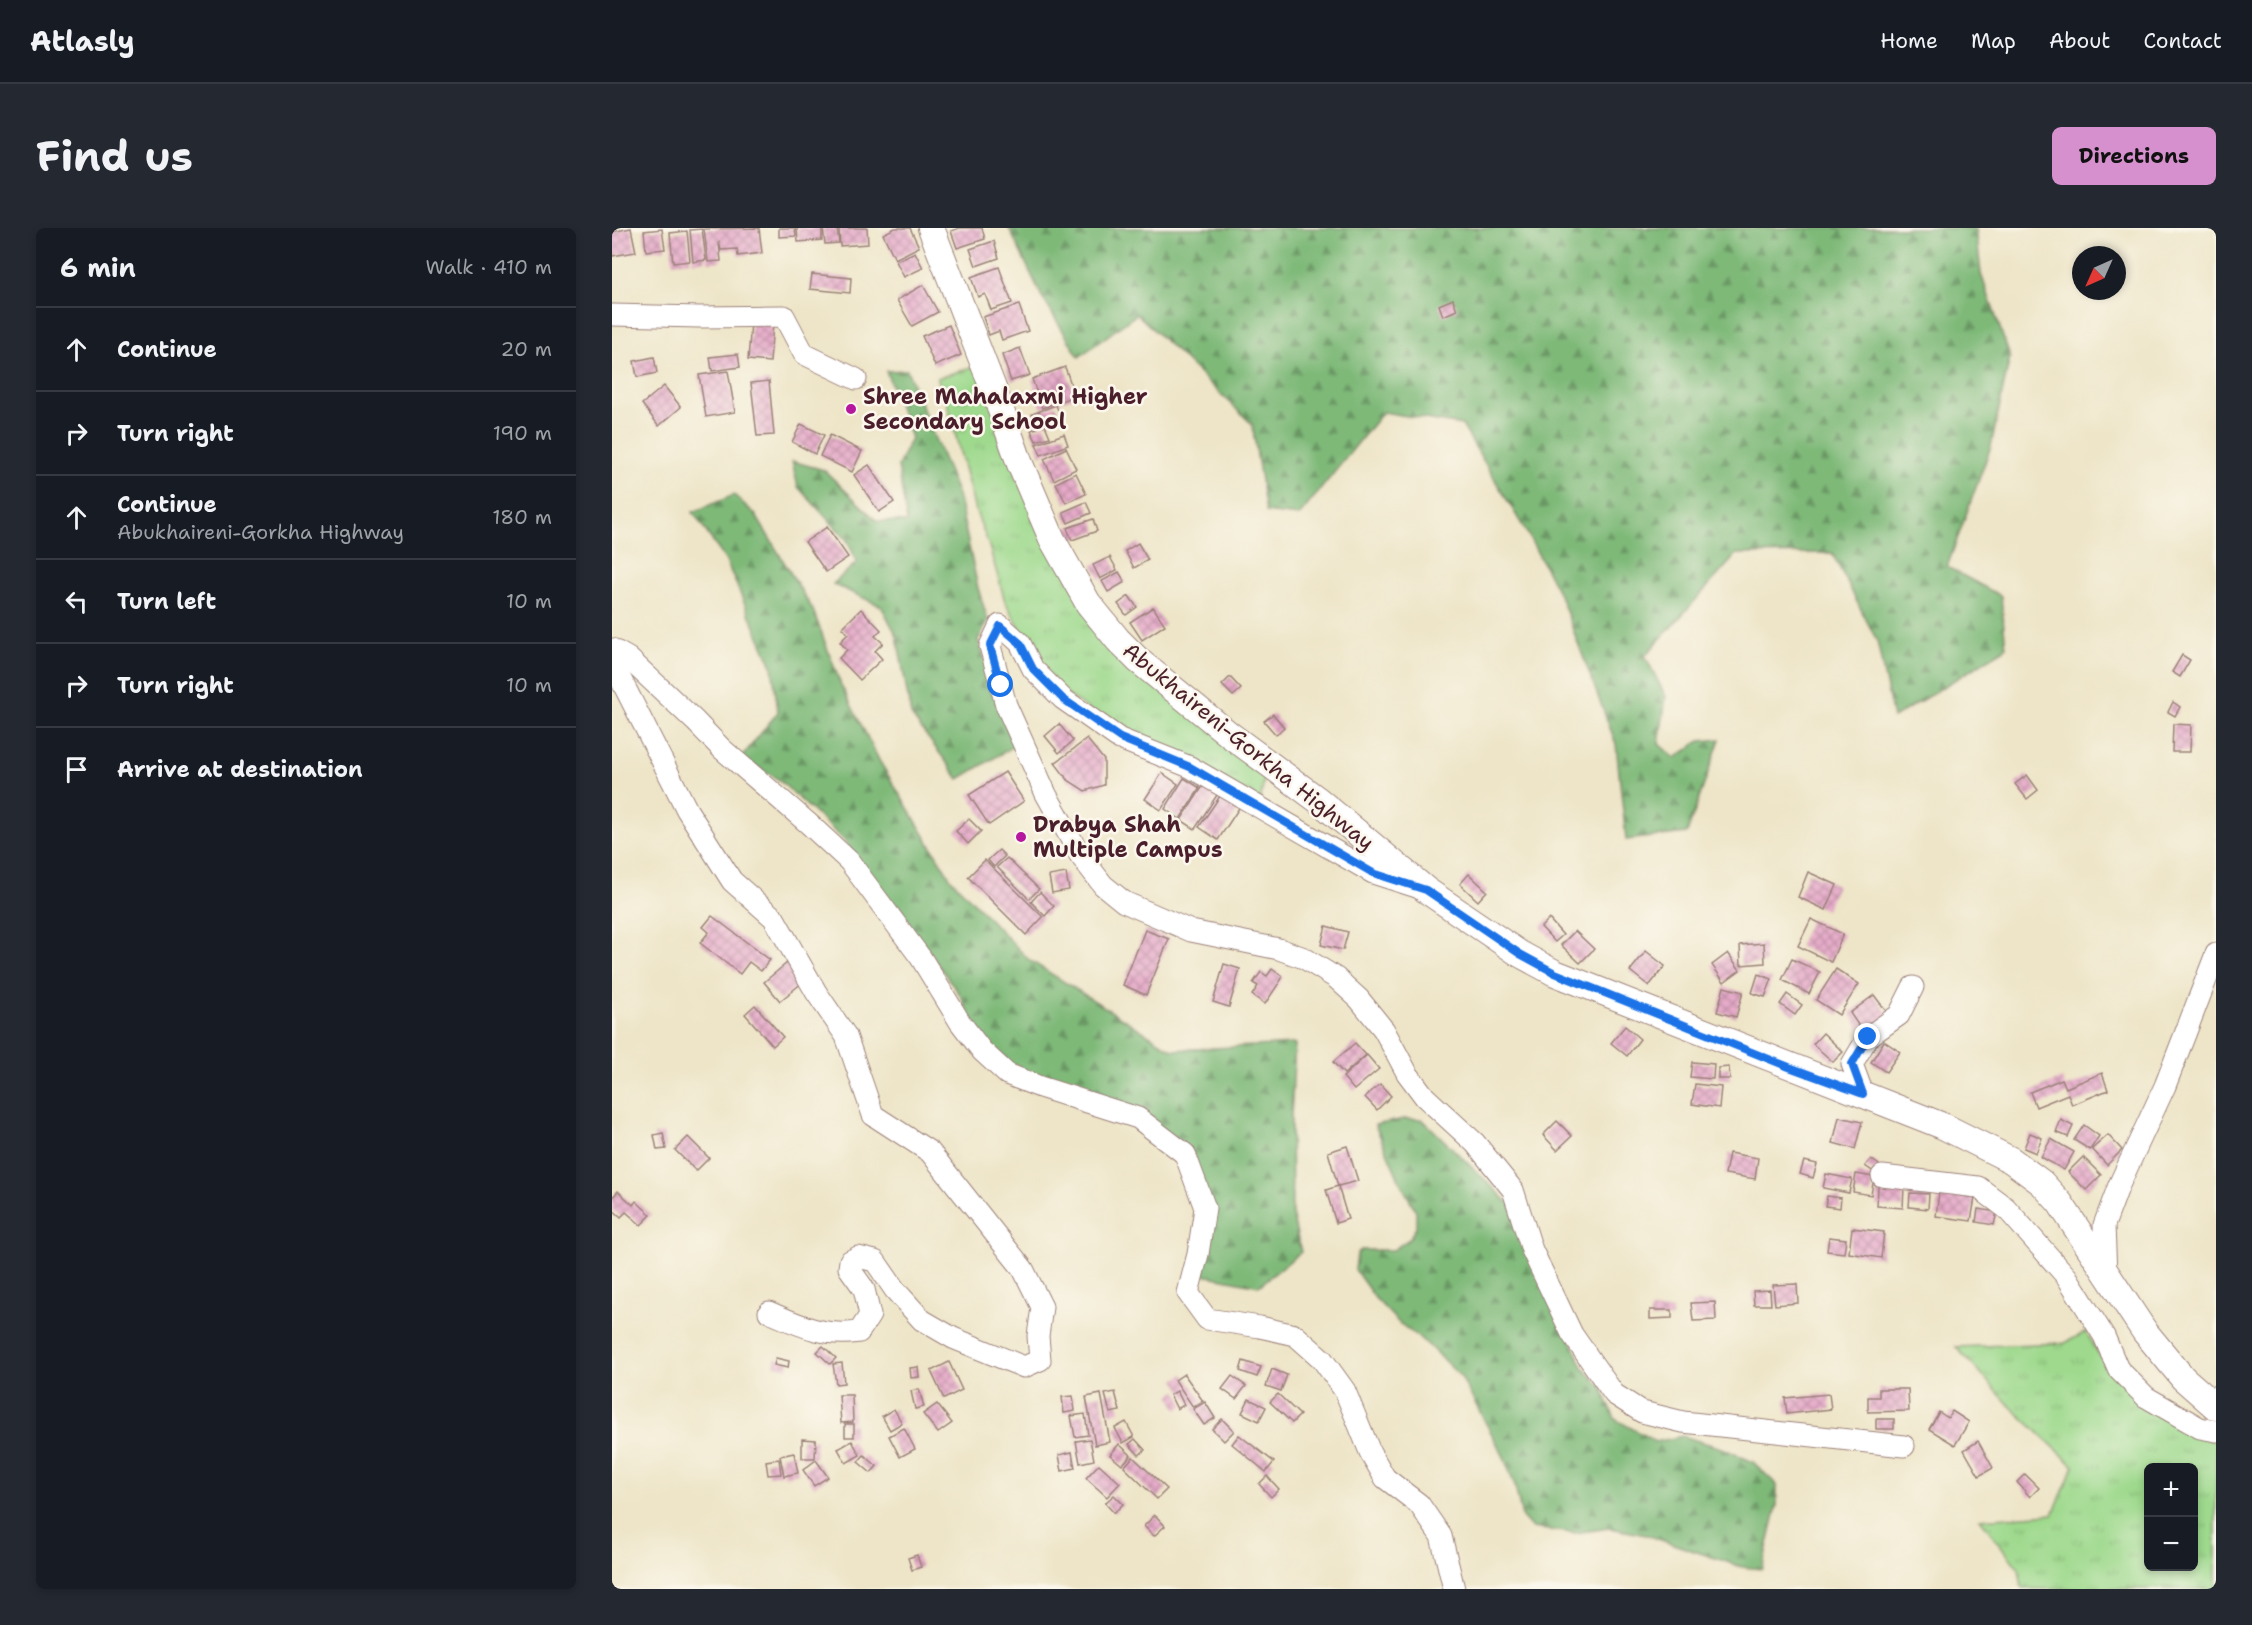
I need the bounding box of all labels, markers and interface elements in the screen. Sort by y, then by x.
text: Atlasly [30,22,135,60]
text: Home [1880,27,1938,55]
text: Map [1971,27,2016,55]
text: About [2049,27,2110,55]
text: Contact [2143,27,2222,55]
button: Directions [2052,127,2216,185]
text: Find us [36,128,193,184]
north arrow [2072,246,2126,300]
text: 6 min [60,250,136,285]
text: Walk · 410 m [426,254,552,280]
icon: ahead [60,333,93,366]
text: Continue [117,335,217,364]
text: 20 m [501,336,552,362]
place label: Shree Mahalaxmi Higher Secondary School [863,382,1148,436]
marker: Shree Mahalaxmi Higher Secondary School [844,402,858,416]
icon: right [60,417,93,450]
text: Turn right [117,419,234,448]
text: 190 m [493,420,552,446]
text: Continue [117,490,217,519]
icon: ahead [60,501,93,534]
text: 180 m [492,504,552,530]
text: Abukhaireni-Gorkha Highway [117,519,404,545]
icon: left [60,585,93,618]
text: Turn left [117,587,216,616]
text: 10 m [506,588,552,614]
street label: Abukhaireni-Gorkha Highway [1117,636,1380,857]
icon: right [60,669,93,702]
text: Turn right [117,671,234,700]
route start [987,671,1013,697]
text: 10 m [506,672,552,698]
icon: arrive [60,753,93,786]
text: Arrive at destination [117,755,363,784]
place label: Drabya Shah Multiple Campus [1033,810,1223,864]
marker: Drabya Shah Multiple Campus [1014,830,1028,844]
route end [1854,1023,1880,1049]
map controls [2144,1463,2198,1571]
button: + [2144,1463,2198,1517]
button: − [2144,1517,2198,1571]

